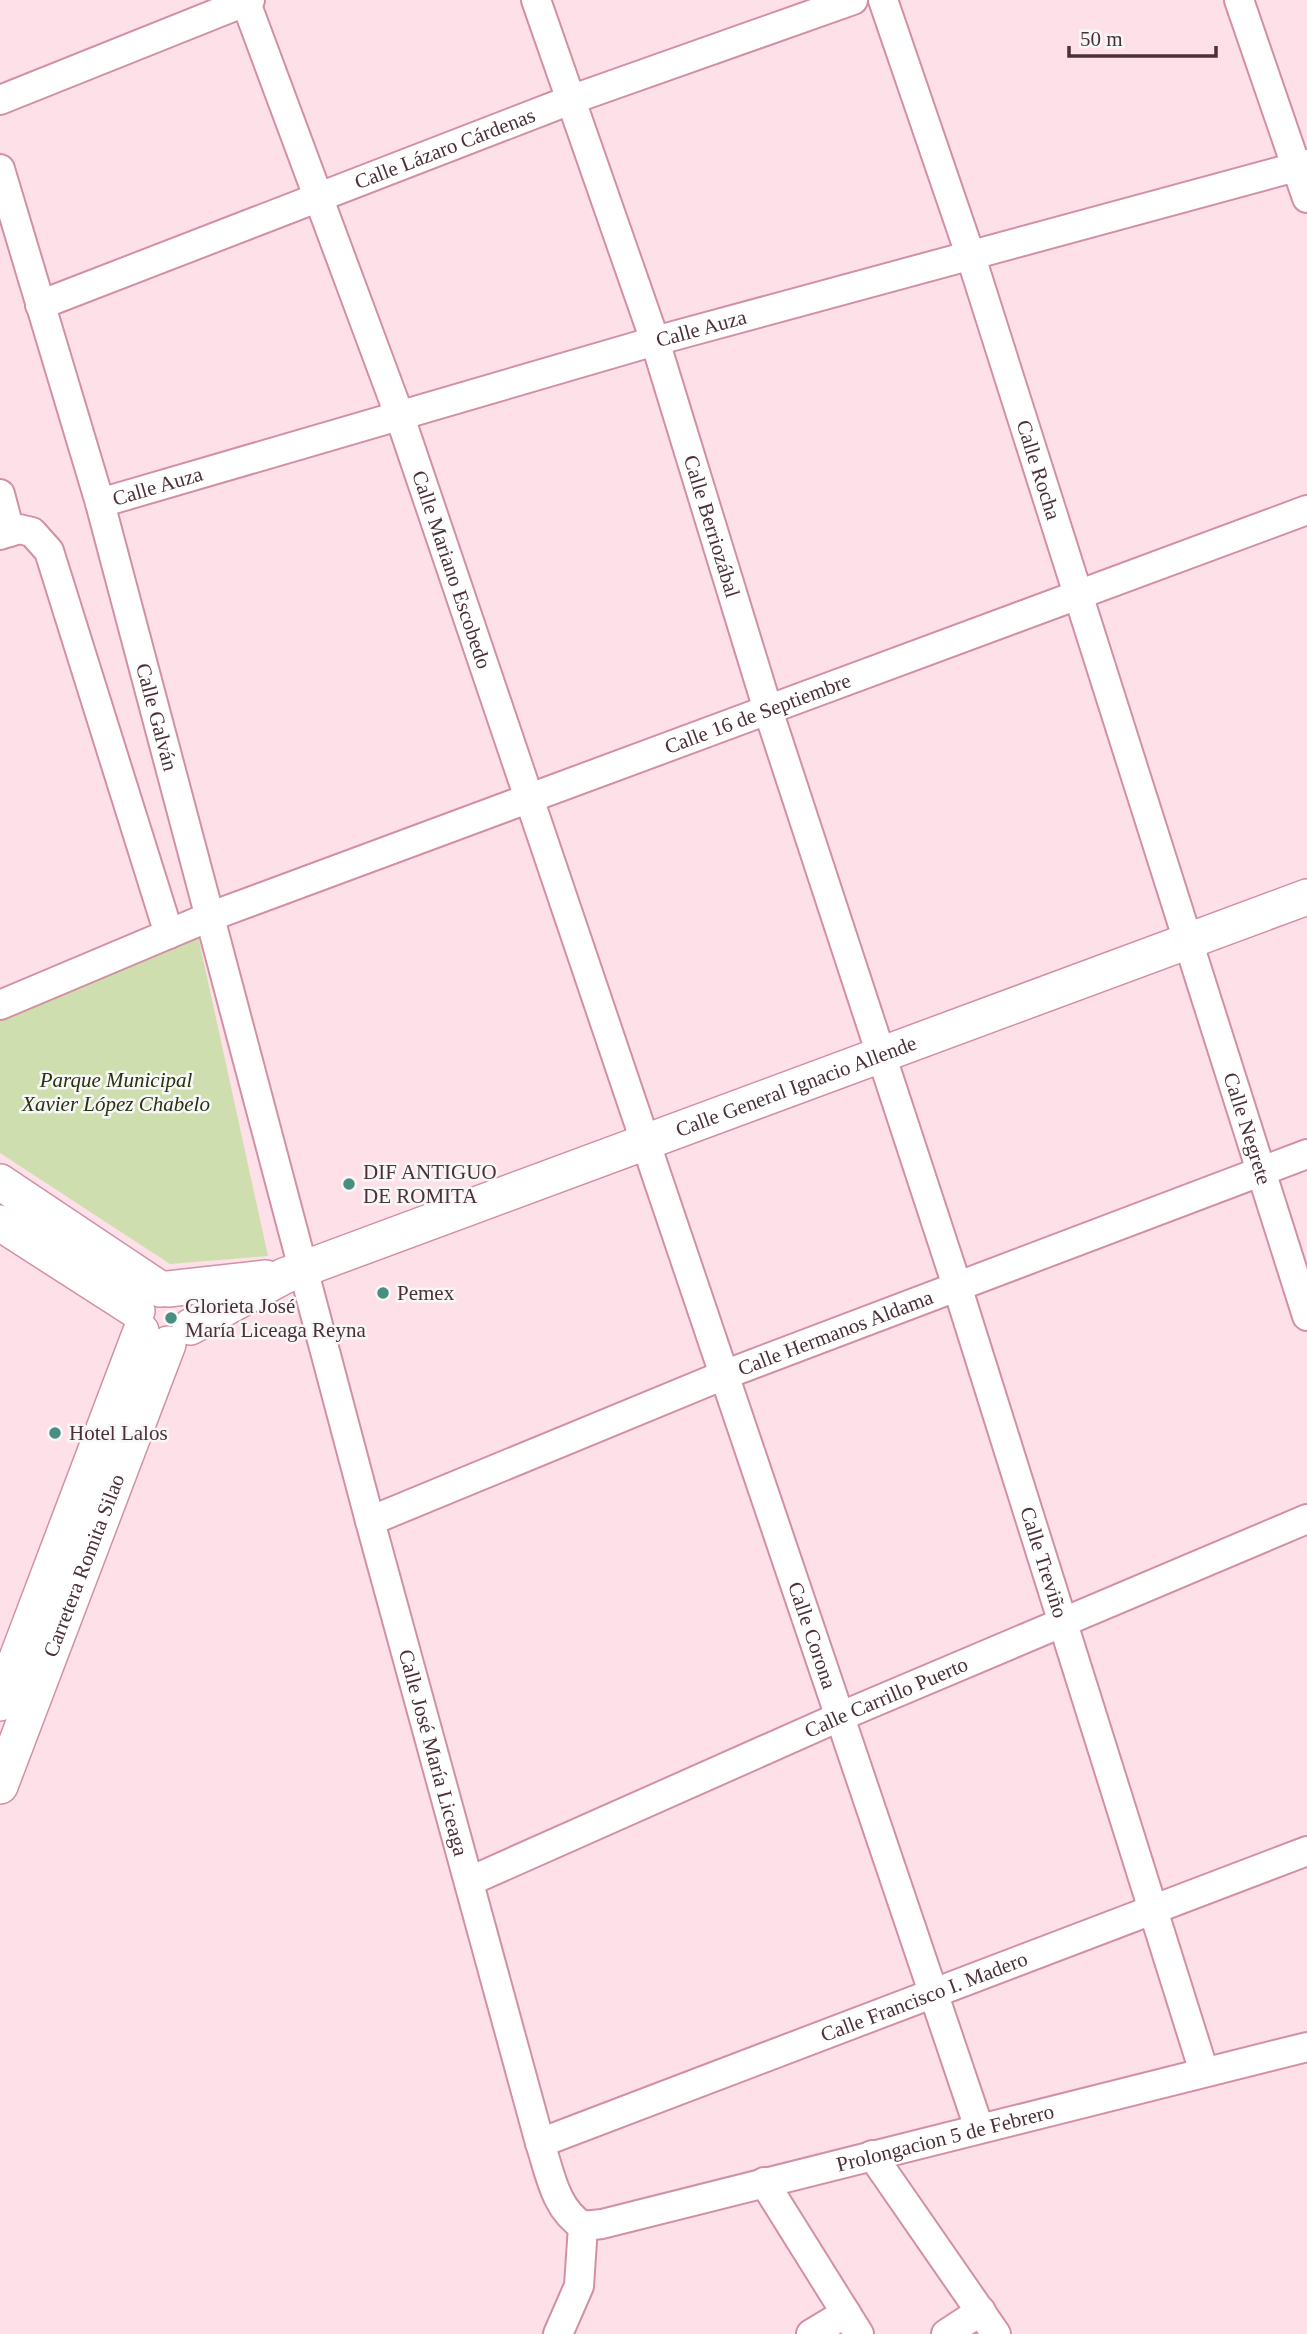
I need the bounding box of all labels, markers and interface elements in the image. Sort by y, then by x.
scale bar [1069,14,1216,58]
text: 50 m [1080,27,1123,51]
street label: Calle Lázaro Cárdenas [351,103,538,194]
street label: Calle Auza [653,305,750,352]
street label: Calle Rocha [1011,417,1066,523]
street label: Calle Berriozábal [679,452,745,601]
street label: Calle Auza [110,461,206,511]
street label: Calle Mariano Escobedo [407,467,496,672]
street label: Calle Galván [131,661,183,774]
street label: Calle 16 de Septiembre [661,668,854,759]
street label: Calle General Ignacio Allende [672,1031,920,1142]
park label: Parque Municipal Xavier López Chabelo [21,1068,210,1116]
street label: Calle Negrete [1219,1070,1277,1188]
place label: DIF ANTIGUO DE ROMITA [363,1160,497,1208]
marker: DIF ANTIGUO DE ROMITA [341,1176,357,1192]
place label: Pemex [397,1281,455,1305]
marker: Pemex [375,1285,391,1301]
street label: Calle Hermanos Aldama [735,1285,937,1381]
place label: Glorieta José María Liceaga Reyna [185,1294,366,1342]
marker: Glorieta José María Liceaga Reyna [163,1310,179,1326]
place label: Hotel Lalos [69,1421,168,1445]
marker: Hotel Lalos [47,1425,63,1441]
street label: Carretera Romita Silao [38,1471,129,1660]
street label: Calle Treviño [1015,1504,1073,1621]
street label: Calle Corona [783,1579,842,1693]
street label: Calle José María Liceaga [394,1647,473,1859]
street label: Calle Carrillo Puerto [801,1652,971,1743]
street label: Calle Francisco I. Madero [817,1947,1031,2047]
street label: Prolongacion 5 de Febrero [834,2099,1057,2177]

